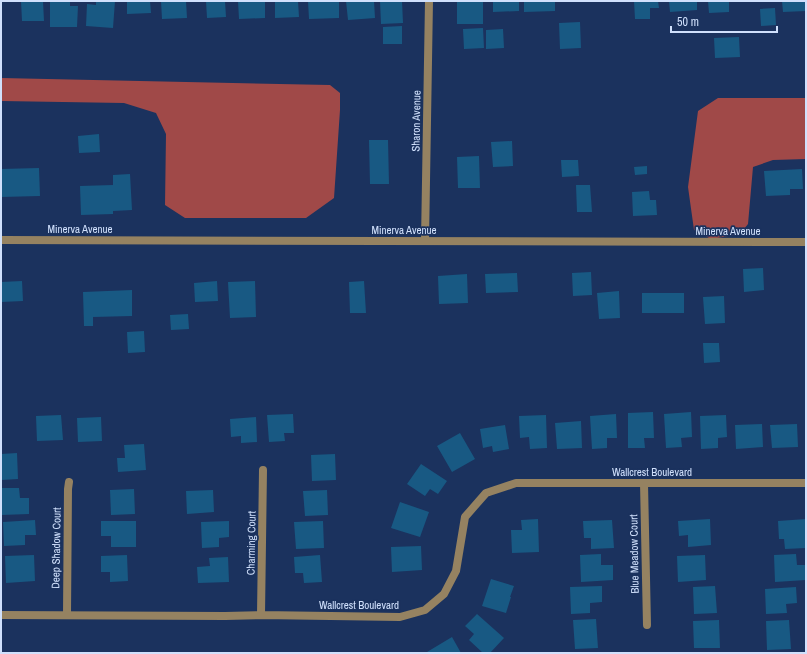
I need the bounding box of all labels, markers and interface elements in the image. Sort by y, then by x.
scale bar [671,8,777,34]
text: 50 m [677,14,699,30]
street label: Sharon Avenue [408,90,424,152]
street label: Minerva Avenue [47,222,113,236]
street label: Minerva Avenue [371,223,437,237]
street label: Minerva Avenue [695,224,761,238]
street label: Wallcrest Boulevard [612,465,692,479]
street label: Deep Shadow Court [48,507,64,589]
street label: Charming Court [243,510,259,575]
street label: Blue Meadow Court [626,514,642,594]
street label: Wallcrest Boulevard [319,598,399,612]

